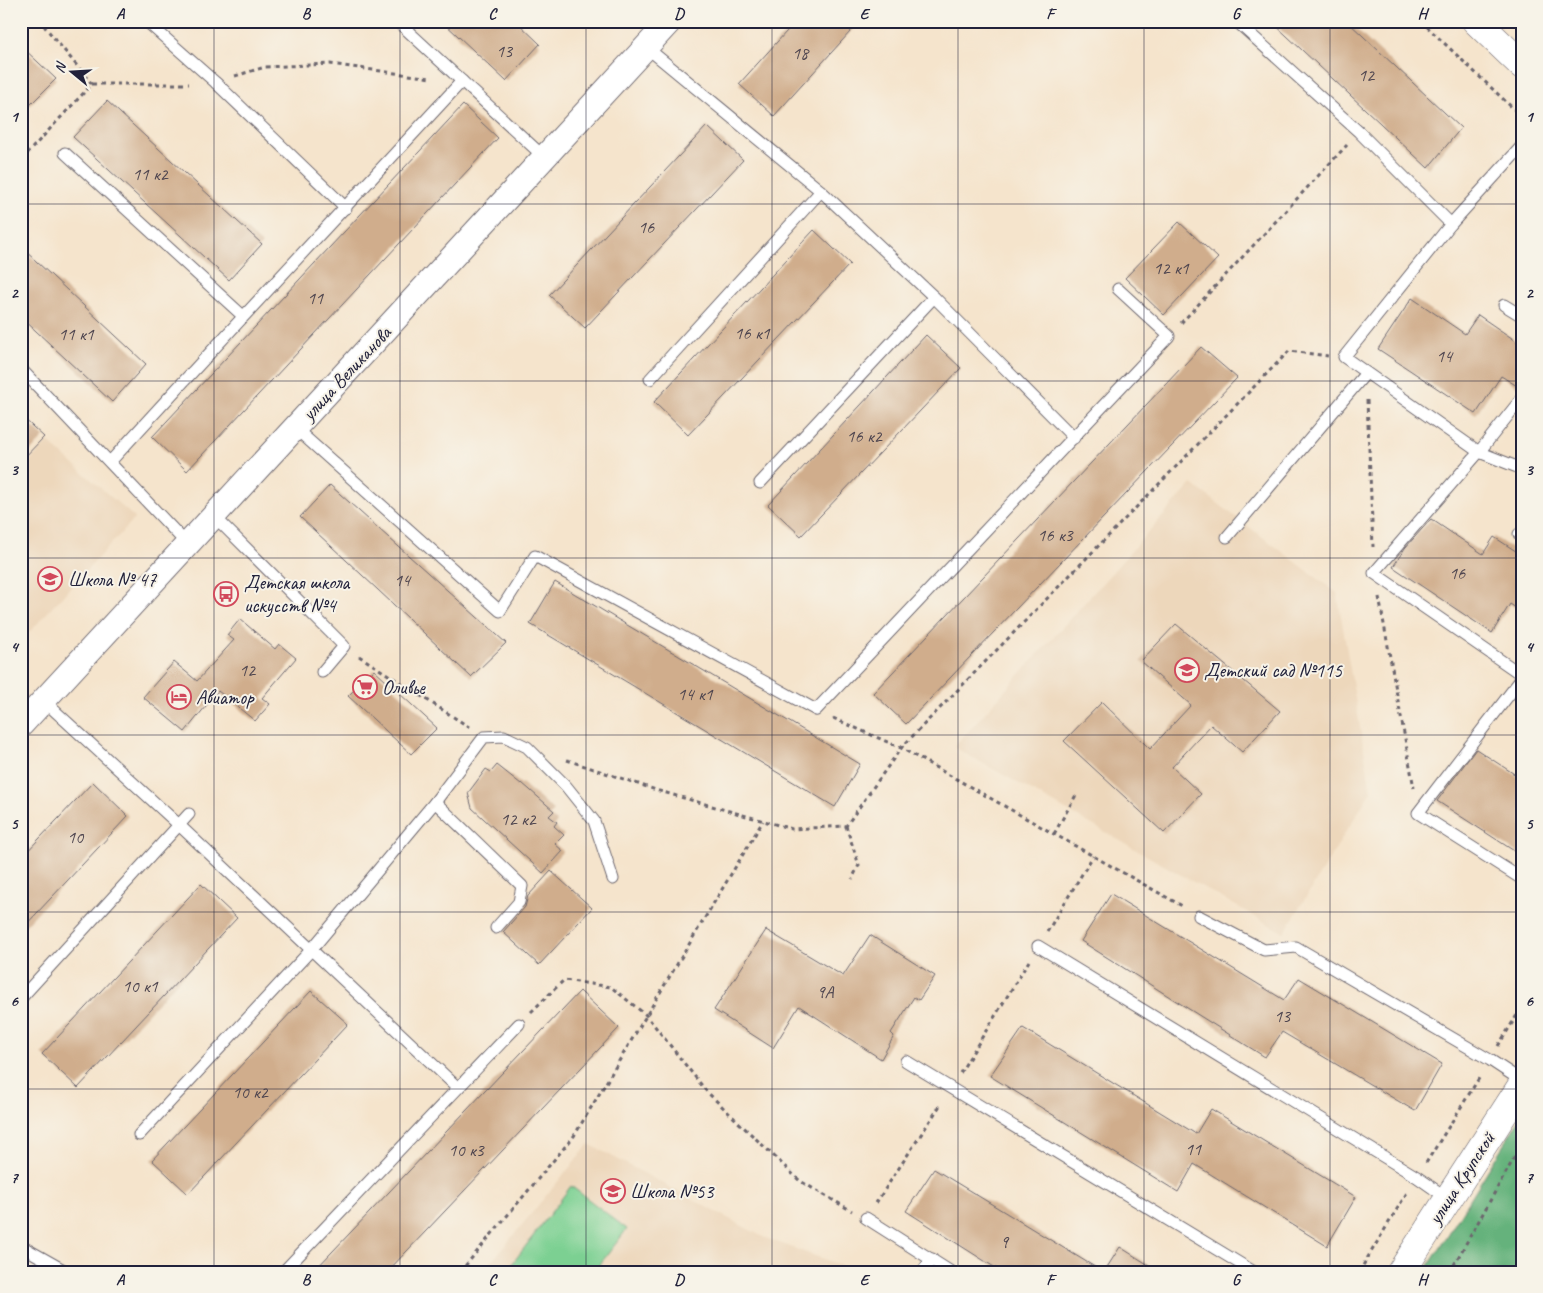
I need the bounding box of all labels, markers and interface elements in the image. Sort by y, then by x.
text: A [116,4,126,24]
text: B [302,4,312,24]
text: C [488,4,498,24]
text: D [674,4,685,24]
text: E [860,4,871,24]
text: F [1046,4,1057,24]
text: G [1232,4,1242,24]
text: H [1417,4,1429,24]
house number: 13 [496,40,514,62]
house number: 18 [792,42,810,64]
north arrow [48,48,98,98]
text: N [51,59,70,75]
house number: 12 [1358,64,1376,86]
text: 1 [10,107,19,127]
text: 1 [1525,107,1534,127]
house number: 11 к2 [132,163,170,185]
house number: 16 [638,216,655,238]
house number: 12 к1 [1153,257,1190,279]
text: 2 [10,283,19,303]
text: 2 [1525,283,1534,303]
house number: 11 [307,287,324,309]
street label: улица Великанова [296,319,398,427]
house number: 16 к1 [734,322,771,344]
house number: 11 к1 [58,323,95,345]
house number: 14 [1436,345,1454,367]
house number: 16 к2 [846,425,884,447]
text: 3 [10,460,19,480]
text: 3 [1525,460,1534,480]
house number: 16 к3 [1037,524,1075,546]
house number: 16 [1449,562,1466,584]
school or university icon: Школа № 47 [37,566,63,592]
place label: Школа № 47 [68,567,157,592]
house number: 14 [394,569,412,591]
place label: Детская школа искусств №4 [244,570,351,618]
bus stop icon: Детская школа искусств №4 [213,581,239,607]
text: 4 [10,637,19,657]
text: 4 [1525,637,1534,657]
school or university icon: Детский сад №115 [1174,657,1200,683]
place label: Детский сад №115 [1204,658,1343,683]
house number: 12 [239,659,257,681]
supermarket icon: Оливье [352,674,378,700]
place label: Оливье [382,675,426,700]
house number: 14 к1 [677,683,714,705]
hotel icon: Авиатор [166,684,192,710]
place label: Авиатор [196,685,255,710]
house number: 12 к2 [500,808,538,830]
text: 5 [11,814,20,834]
text: 5 [1526,814,1535,834]
house number: 10 [67,826,85,848]
house number: 10 к1 [122,975,159,997]
house number: 9А [816,981,835,1003]
text: 6 [10,991,19,1011]
text: 6 [1525,991,1534,1011]
house number: 13 [1274,1005,1292,1027]
house number: 10 к2 [232,1081,270,1103]
street label: улица Крупской [1422,1126,1501,1230]
house number: 11 [1185,1138,1202,1160]
house number: 10 к3 [448,1139,486,1161]
text: 7 [10,1168,19,1188]
text: 7 [1525,1168,1534,1188]
school or university icon: Школа №53 [600,1178,626,1204]
place label: Школа №53 [630,1179,715,1204]
house number: 9 [1000,1231,1010,1253]
text: A [116,1270,126,1290]
text: B [302,1270,312,1290]
text: C [488,1270,498,1290]
text: D [674,1270,685,1290]
text: E [860,1270,871,1290]
text: F [1046,1270,1057,1290]
text: G [1232,1270,1242,1290]
text: H [1417,1270,1429,1290]

